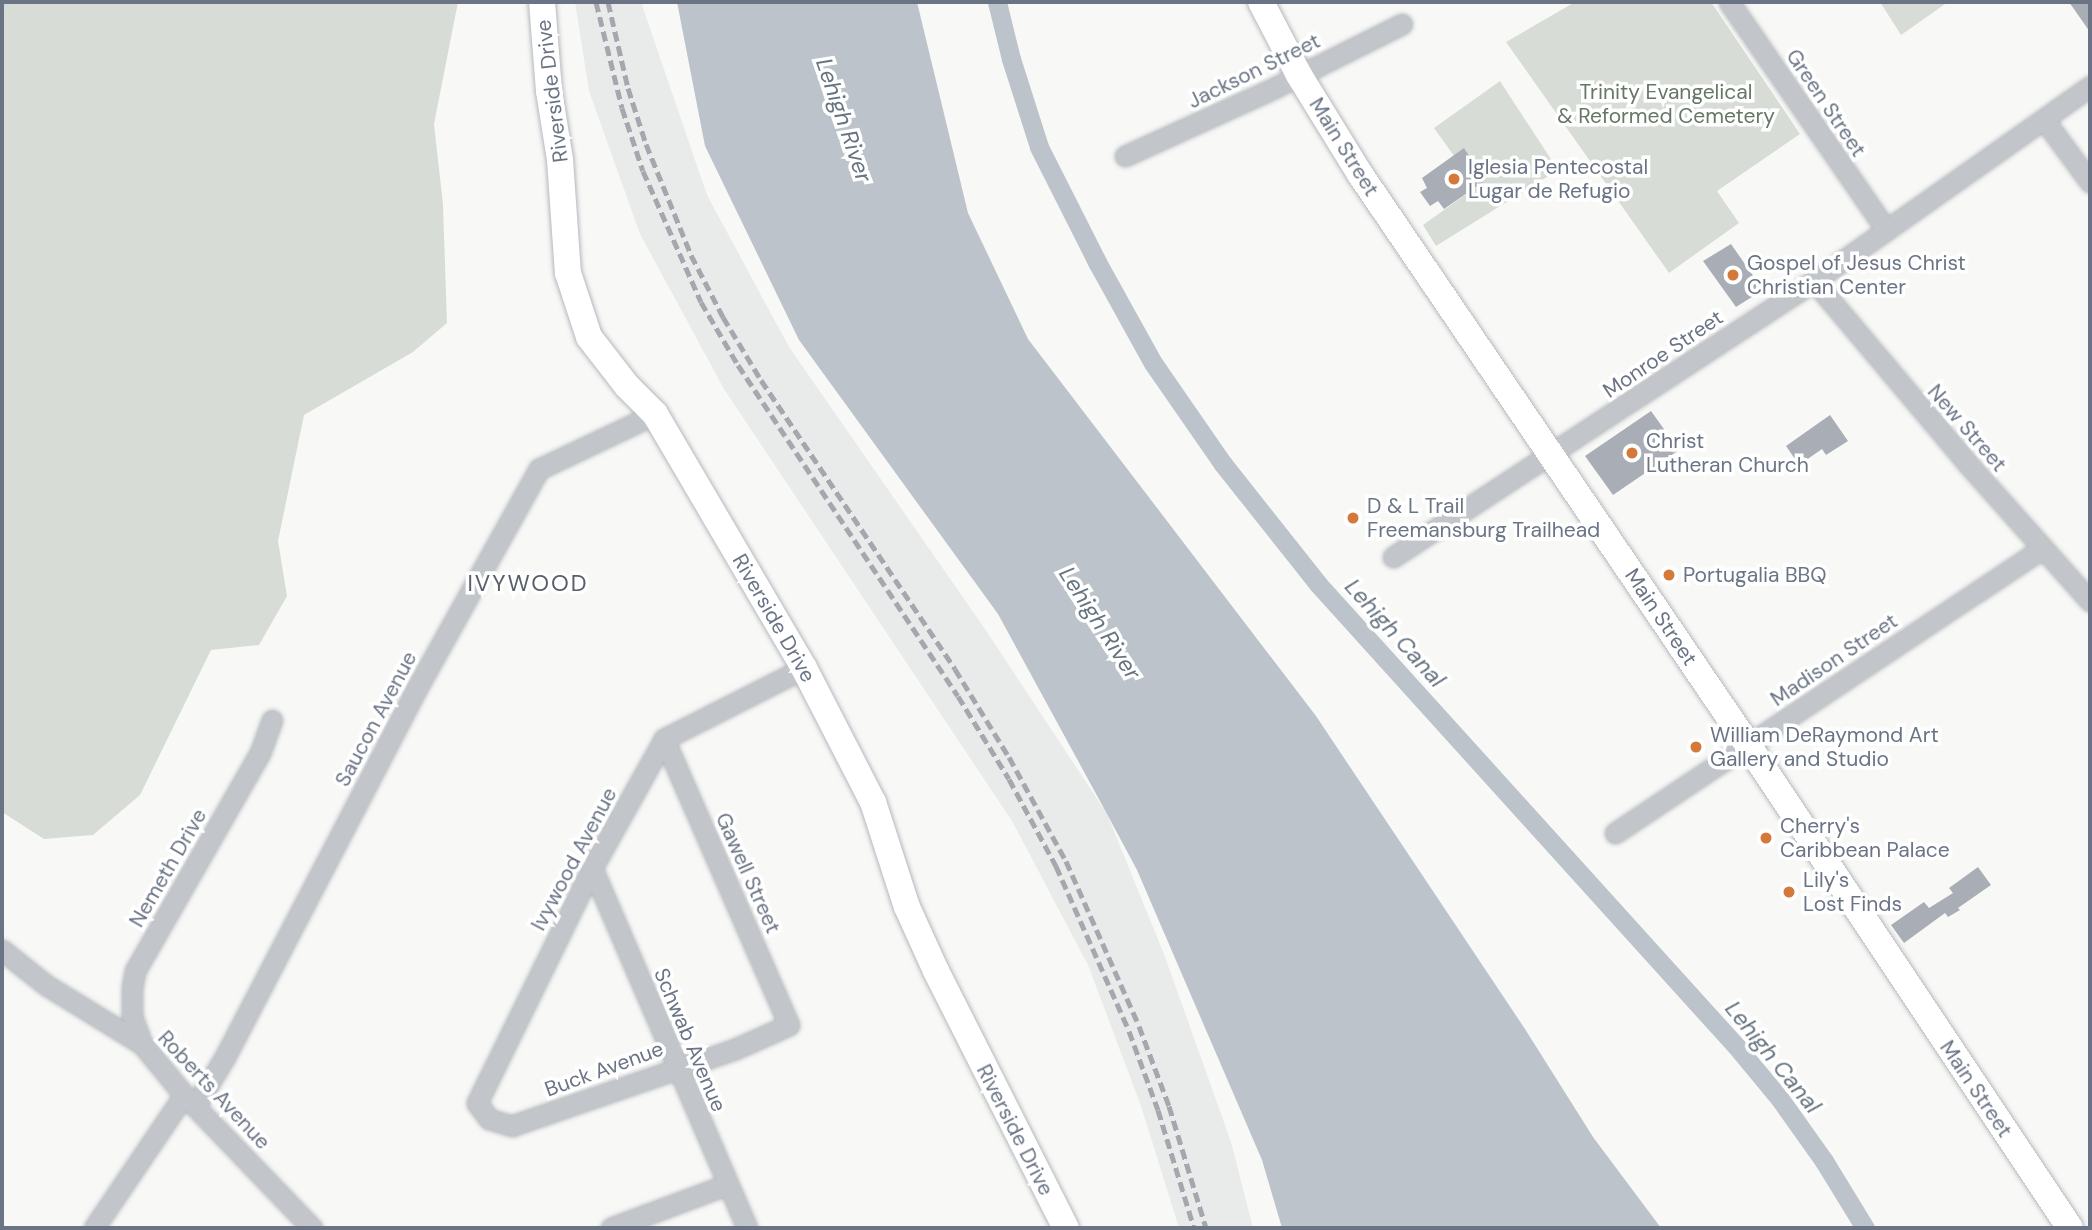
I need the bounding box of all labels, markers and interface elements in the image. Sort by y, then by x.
street label: Riverside Drive [531,18,573,164]
street label: Jackson Street [1184,28,1324,114]
street label: Green Street [1781,44,1871,162]
water label: Lehigh River [810,55,878,185]
park label: Trinity Evangelical & Reformed Cemetery [1557,79,1775,129]
street label: Main Street [1304,93,1384,201]
place label: Iglesia Pentecostal Lugar de Refugio [1468,154,1648,204]
marker: Iglesia Pentecostal Lugar de Refugio [1446,171,1462,187]
place label: Gospel of Jesus Christ Christian Center [1747,250,1966,300]
marker: Gospel of Jesus Christ Christian Center [1725,267,1741,283]
street label: Monroe Street [1598,305,1728,403]
street label: New Street [1922,379,2012,477]
place label: Christ Lutheran Church [1646,428,1809,478]
marker: Christ Lutheran Church [1624,445,1640,461]
place label: D & L Trail Freemansburg Trailhead [1367,493,1600,543]
marker: D & L Trail Freemansburg Trailhead [1345,510,1361,526]
street label: Riverside Drive [727,549,821,687]
water label: Lehigh River [1053,561,1147,685]
place label: Portugalia BBQ [1683,562,1827,588]
street label: Main Street [1619,564,1703,670]
marker: Portugalia BBQ [1661,567,1677,583]
district label: IVYWOOD [468,569,588,597]
water label: Lehigh Canal [1339,573,1451,693]
street label: Madison Street [1766,608,1902,712]
street label: Saucon Avenue [330,647,422,791]
place label: William DeRaymond Art Gallery and Studio [1710,722,1939,772]
marker: William DeRaymond Art Gallery and Studio [1688,739,1704,755]
street label: Ivywood Avenue [526,783,622,935]
street label: Nemeth Drive [124,804,212,932]
street label: Gawell Street [710,809,786,937]
place label: Cherry's Caribbean Palace [1780,813,1950,863]
marker: Cherry's Caribbean Palace [1758,830,1774,846]
place label: Lily's Lost Finds [1803,867,1902,917]
marker: Lily's Lost Finds [1781,884,1797,900]
street label: Schwab Avenue [648,964,732,1116]
water label: Lehigh Canal [1719,995,1827,1119]
street label: Roberts Avenue [153,1026,275,1154]
street label: Buck Avenue [541,1036,667,1102]
street label: Main Street [1934,1036,2018,1142]
street label: Riverside Drive [971,1060,1059,1200]

